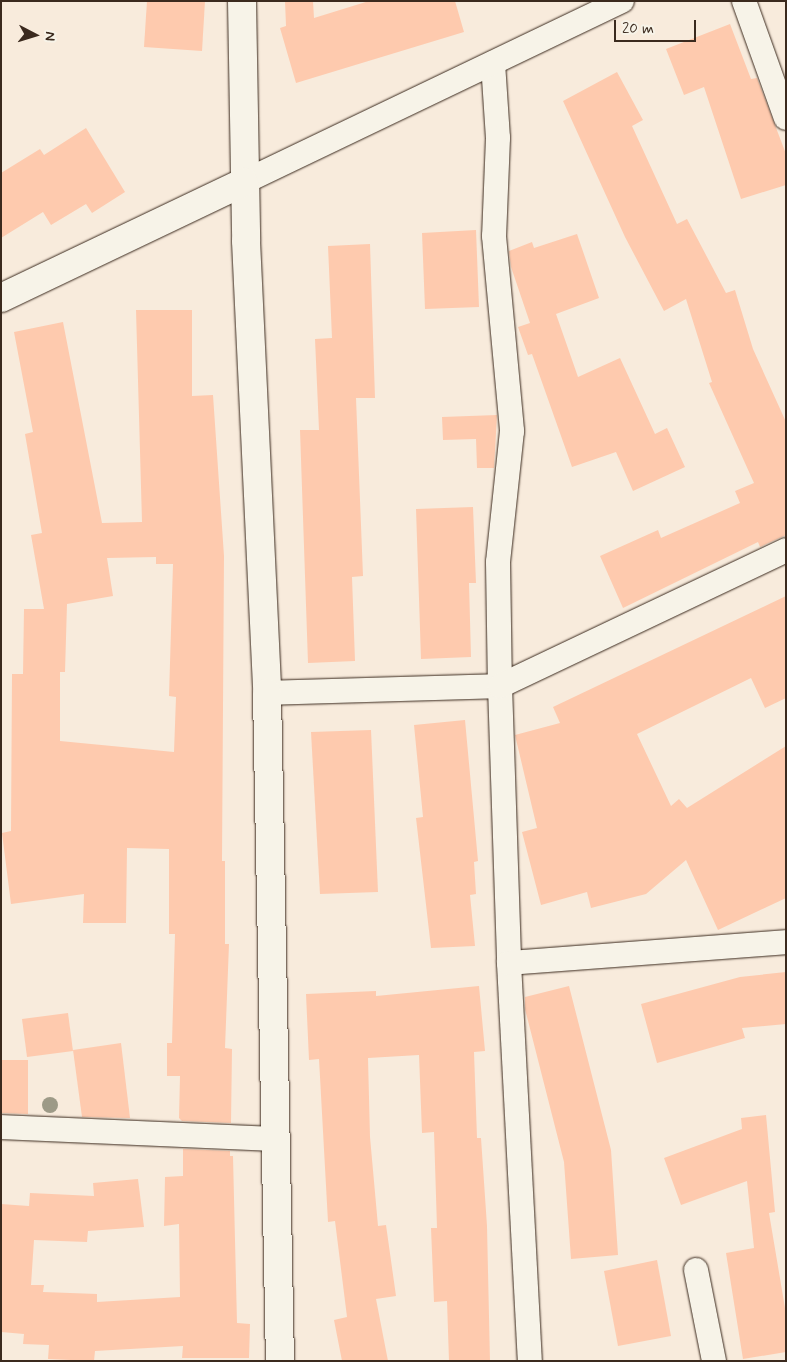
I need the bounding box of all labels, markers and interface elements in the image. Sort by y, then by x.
north arrow [10,10,60,60]
scale bar [617,10,700,42]
text: 20 m [622,19,654,39]
text: N [41,31,59,42]

